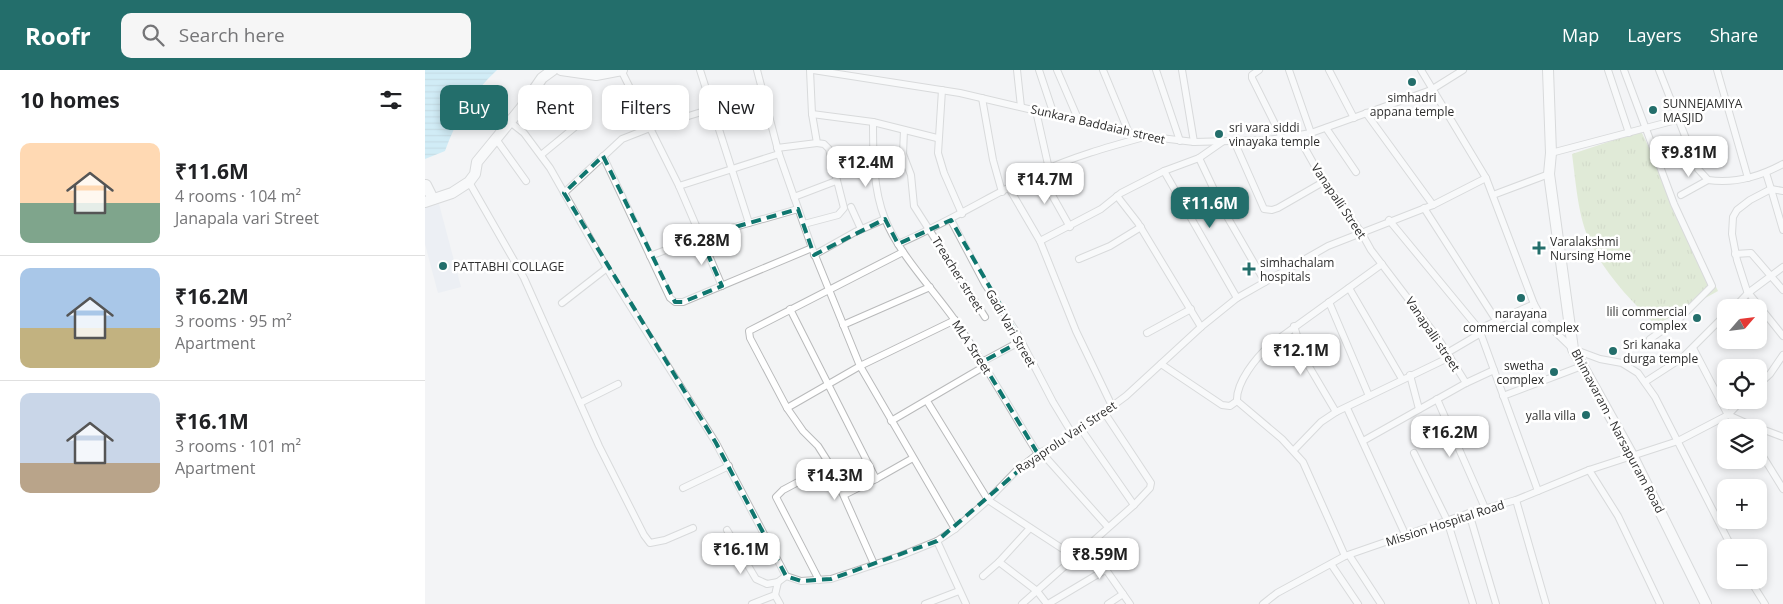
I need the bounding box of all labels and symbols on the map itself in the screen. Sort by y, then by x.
marker: simhadri appana temple [1406,76,1418,88]
place label: simhadri appana temple [1370,89,1454,120]
place label: SUNNEJAMIYA MASJID [1663,95,1743,126]
street label: Sunkara Baddaiah street [1029,100,1167,148]
marker: SUNNEJAMIYA MASJID [1647,104,1659,116]
place label: sri vara siddi vinayaka temple [1229,119,1320,150]
marker: sri vara siddi vinayaka temple [1213,128,1225,140]
pin: ₹9.81M [1648,136,1730,178]
pin: ₹12.4M [825,146,907,188]
street label: Vanapalli Street [1307,160,1371,242]
pin: ₹14.7M [1004,162,1086,205]
pin: ₹11.6M [1169,186,1251,229]
pin: ₹6.28M [661,224,743,266]
street label: Treacher street [928,233,988,315]
place label: Varalakshmi Nursing Home [1550,233,1631,264]
marker: Varalakshmi Nursing Home [1532,241,1546,255]
place label: simhachalam hospitals [1260,254,1334,285]
place label: PATTABHI COLLAGE [453,258,564,275]
marker: PATTABHI COLLAGE [437,260,449,272]
marker: simhachalam hospitals [1242,262,1256,276]
street label: Gadi Vari Street [982,286,1040,370]
marker: narayana commercial complex [1515,292,1527,304]
street label: Vanapalli street [1402,293,1464,375]
north arrow [1717,299,1767,349]
place label: lili commercial complex [1606,303,1688,334]
place label: narayana commercial complex [1463,305,1580,336]
marker: lili commercial complex [1691,312,1703,324]
street label: MLA Street [948,317,996,377]
pin: ₹12.1M [1260,334,1342,376]
place label: Sri kanaka durga temple [1623,336,1698,367]
marker: Sri kanaka durga temple [1607,345,1619,357]
street label: Bhimavaram - Narsapuram Road [1567,346,1669,516]
place label: swetha complex [1497,357,1545,388]
marker: swetha complex [1548,366,1560,378]
street label: Rayaprolu Vari Street [1012,397,1120,477]
place label: yalla villa [1526,407,1576,424]
marker: yalla villa [1580,409,1592,421]
pin: ₹16.2M [1409,416,1491,458]
pin: ₹14.3M [794,458,876,501]
street label: Mission Hospital Road [1383,496,1507,550]
pin: ₹16.1M [700,532,782,575]
pin: ₹8.59M [1059,538,1141,580]

